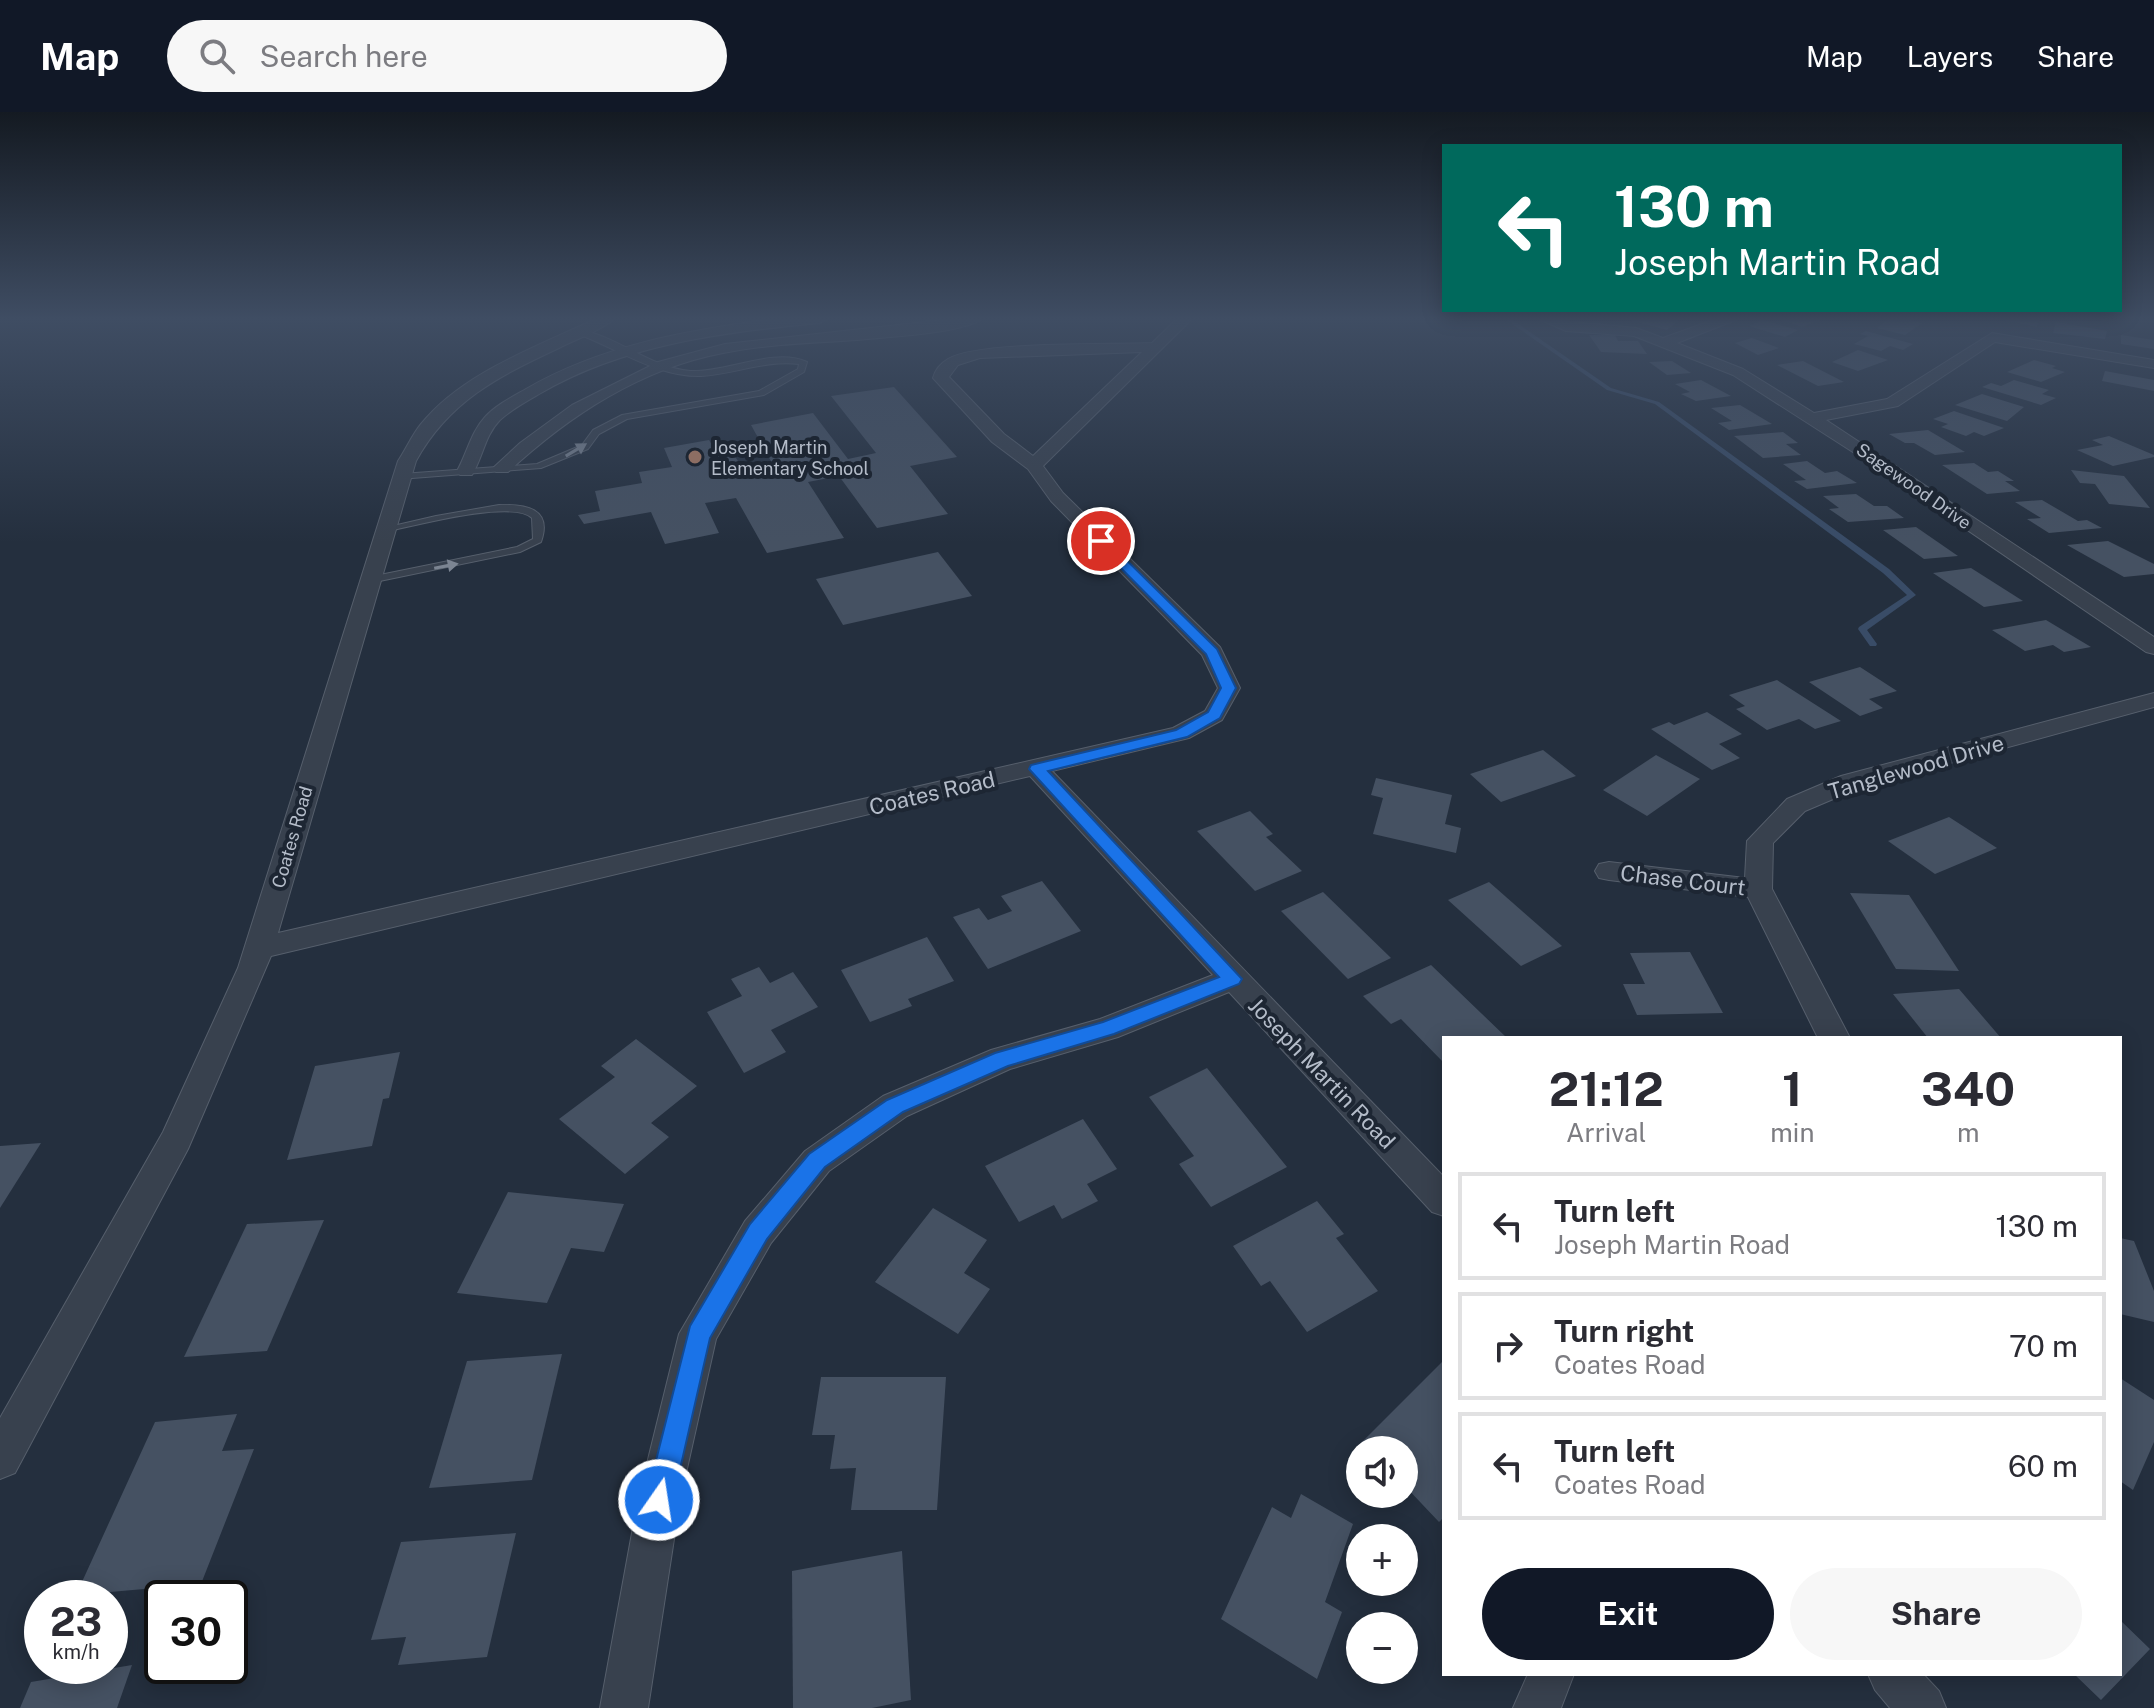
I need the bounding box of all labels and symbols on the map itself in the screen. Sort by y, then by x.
place label: Joseph Martin Elementary School [711,437,869,479]
street label: Sagewood Drive [1853,439,1975,533]
one-way arrow [565,443,588,458]
marker: Joseph Martin Elementary School [686,448,704,466]
pin [1067,507,1135,575]
one-way arrow [434,559,459,571]
street label: Tanglewood Drive [1825,729,2007,805]
street label: Coates Road [867,766,997,820]
street label: Coates Road [267,784,317,890]
street label: Chase Court [1619,859,1747,901]
street label: Joseph Martin Road [1243,992,1401,1154]
position arrow [617,1458,701,1542]
speed limit sign: 30 [144,1580,248,1684]

